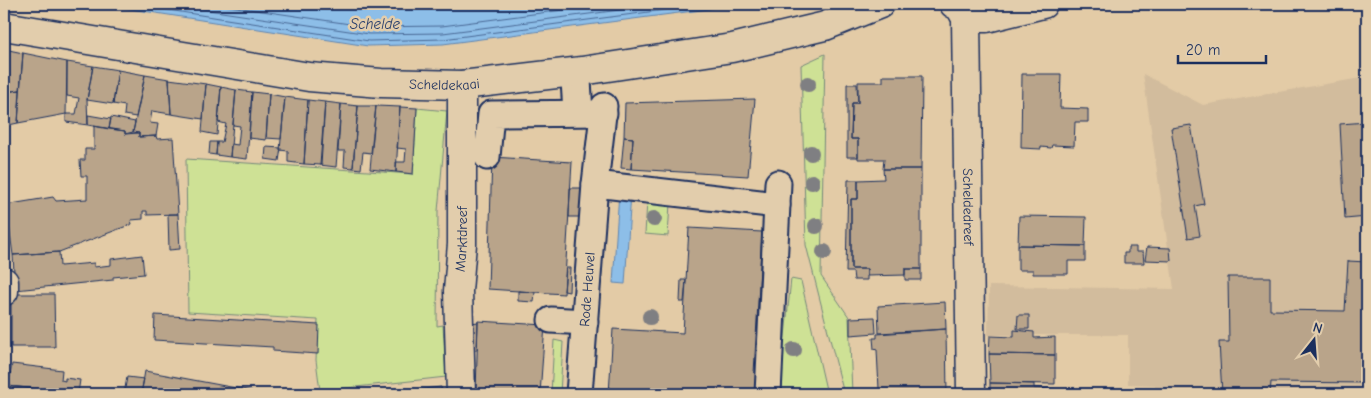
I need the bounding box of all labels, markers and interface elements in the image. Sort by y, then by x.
water label: Schelde [350,15,400,33]
scale bar [1178,32,1266,64]
text: 20 m [1186,41,1220,59]
street label: Scheldekaai [409,75,481,94]
street label: Scheldedreef [959,168,977,247]
street label: Marktdreef [452,205,471,273]
street label: Rode Heuvel [576,251,599,327]
north arrow [1288,316,1338,366]
text: N [1311,319,1325,338]

